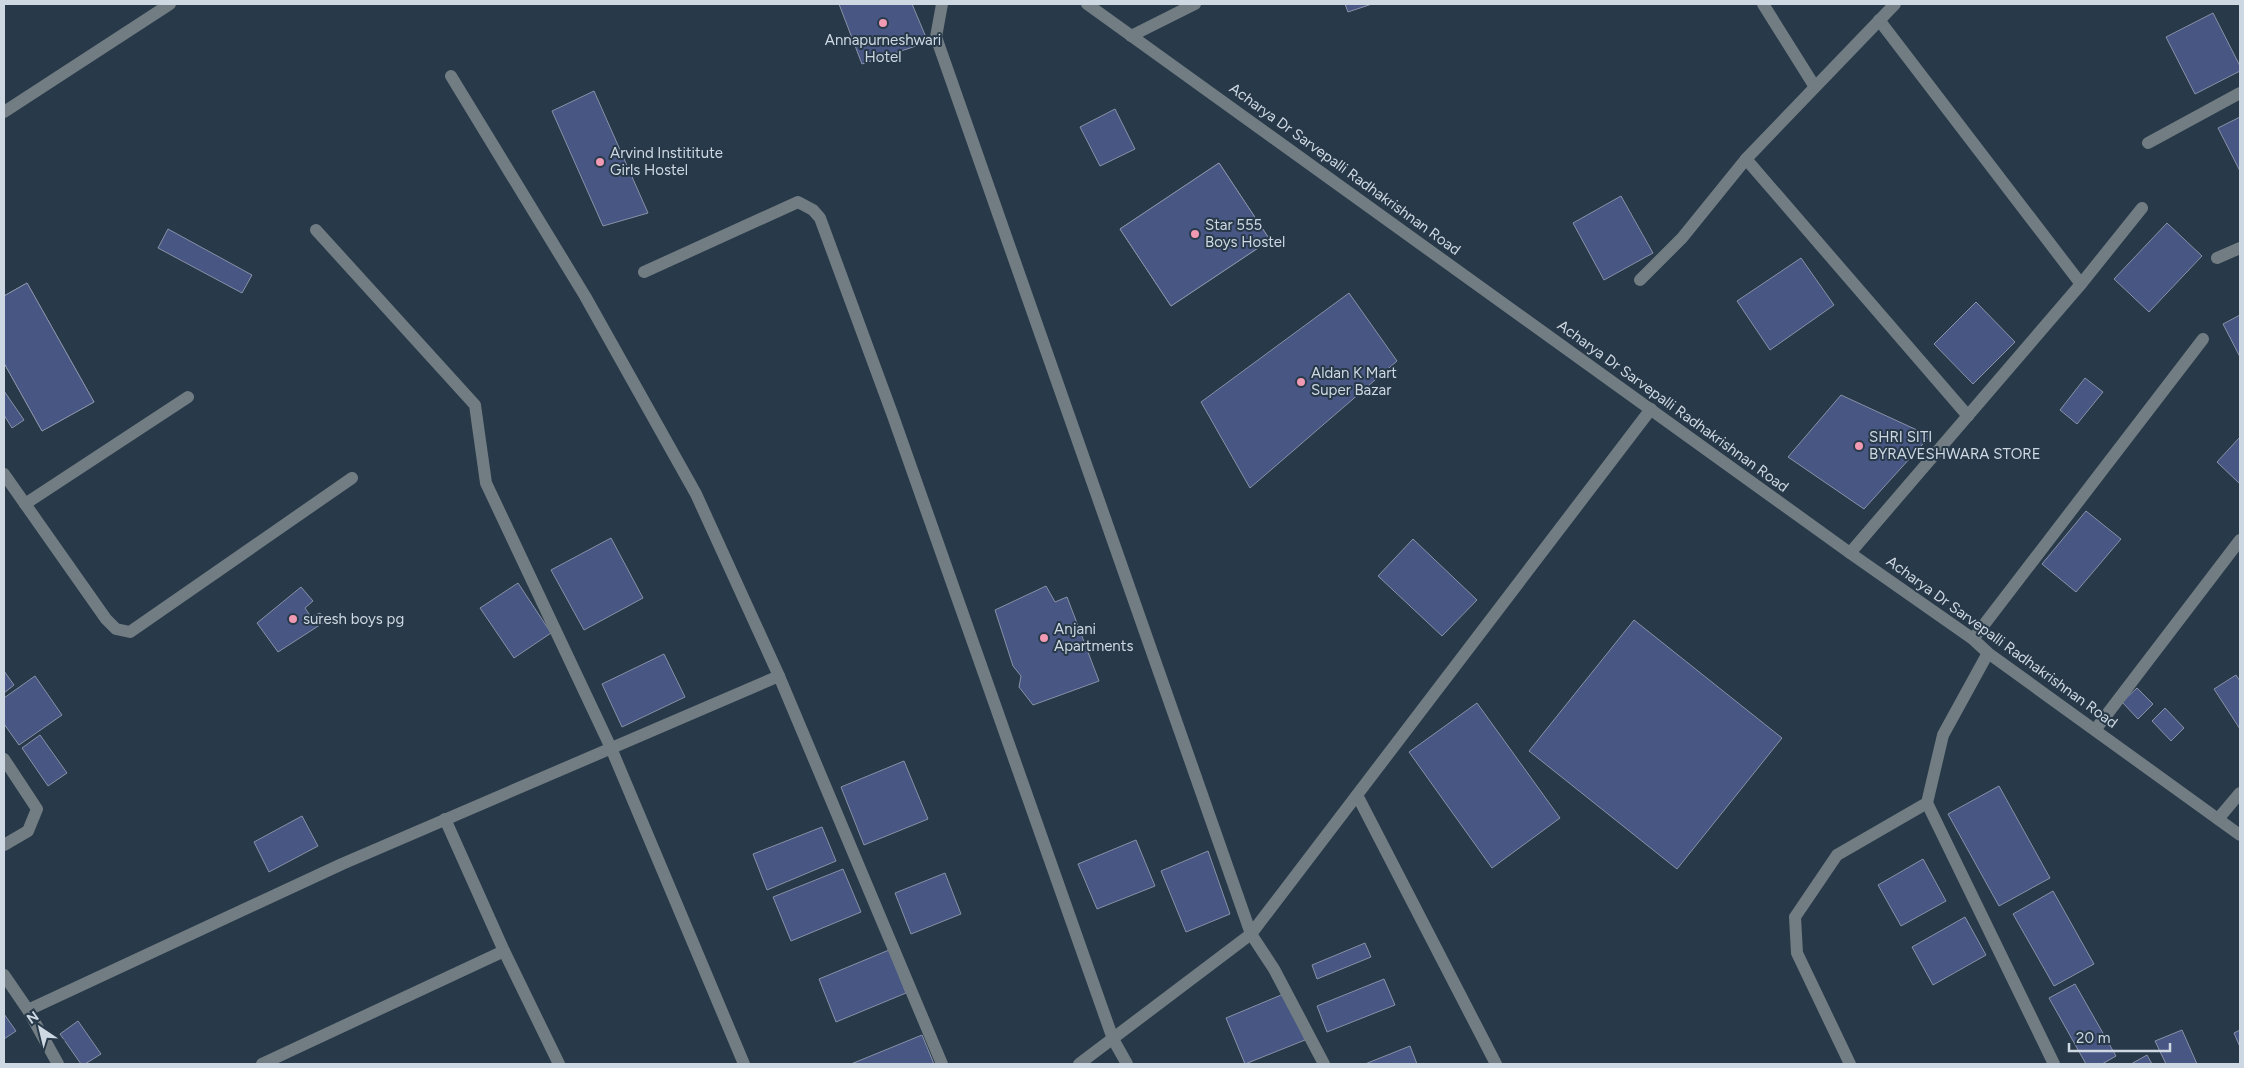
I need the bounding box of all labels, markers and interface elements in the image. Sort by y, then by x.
marker: Annapurneshwari Hotel [877,17,889,29]
place label: Annapurneshwari Hotel [825,31,941,66]
street label: Acharya Dr Sarvepalli Radhakrishnan Road [1226,79,1464,259]
place label: Arvind Instititute Girls Hostel [610,144,723,179]
marker: Arvind Instititute Girls Hostel [594,156,606,168]
place label: Star 555 Boys Hostel [1205,216,1285,251]
marker: Star 555 Boys Hostel [1189,228,1201,240]
street label: Acharya Dr Sarvepalli Radhakrishnan Road [1554,316,1792,496]
place label: Aldan K Mart Super Bazar [1311,364,1397,399]
marker: Aldan K Mart Super Bazar [1295,376,1307,388]
place label: SHRI SITI BYRAVESHWARA STORE [1869,428,2041,463]
marker: SHRI SITI BYRAVESHWARA STORE [1853,440,1865,452]
street label: Acharya Dr Sarvepalli Radhakrishnan Road [1883,552,2121,732]
place label: suresh boys pg [303,610,404,628]
marker: suresh boys pg [287,613,299,625]
place label: Anjani Apartments [1054,620,1133,655]
marker: Anjani Apartments [1038,632,1050,644]
north arrow [15,1003,65,1053]
text: N [24,1008,42,1028]
scale bar [2069,1020,2170,1052]
text: 20 m [2076,1029,2110,1047]

